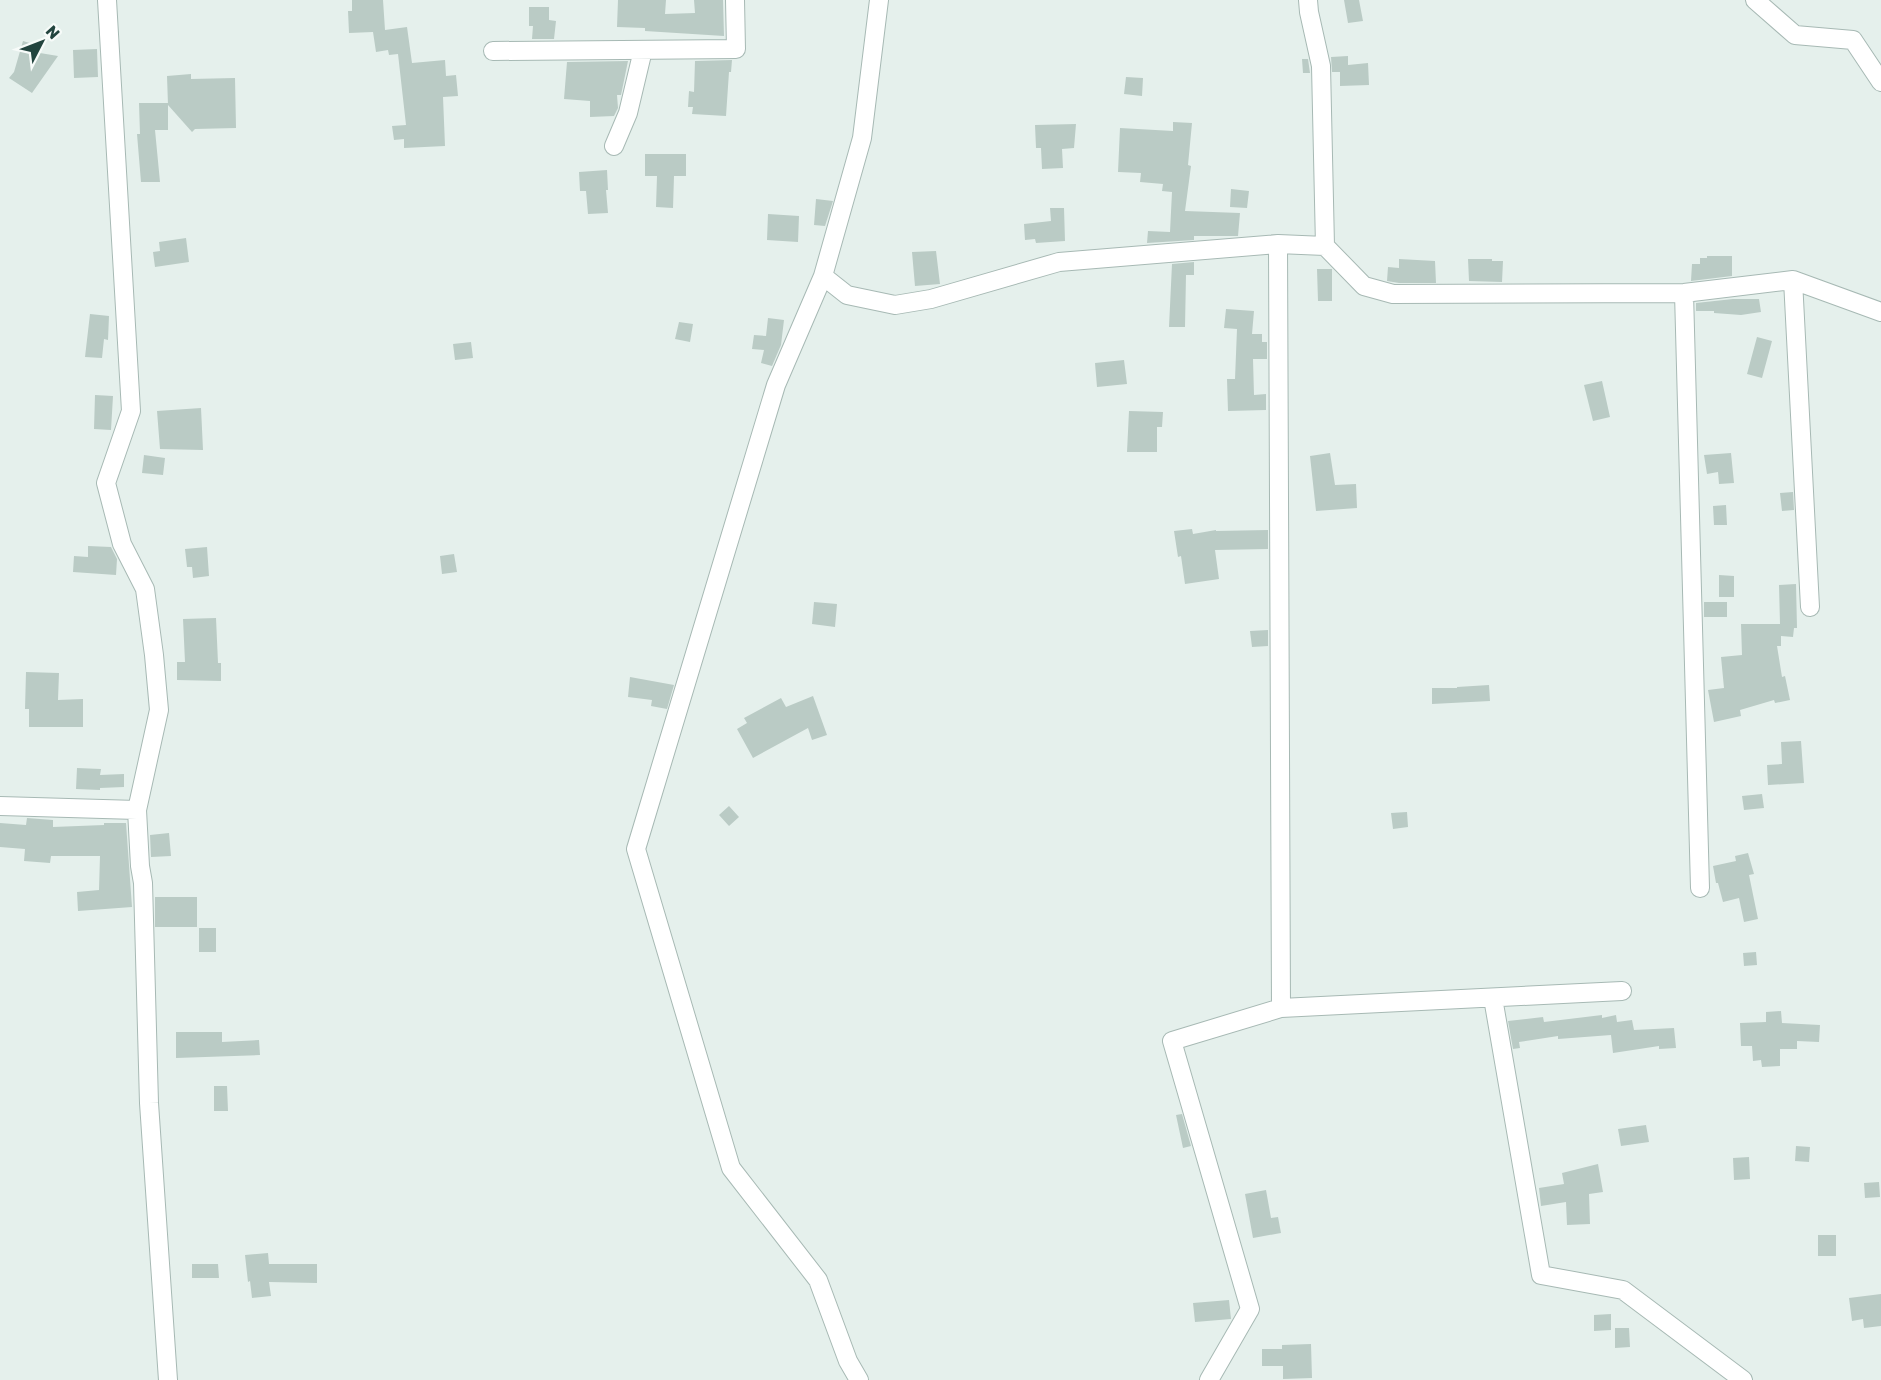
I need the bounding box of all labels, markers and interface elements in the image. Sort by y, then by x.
north arrow [12,12,72,72]
text: N [42,22,64,43]

